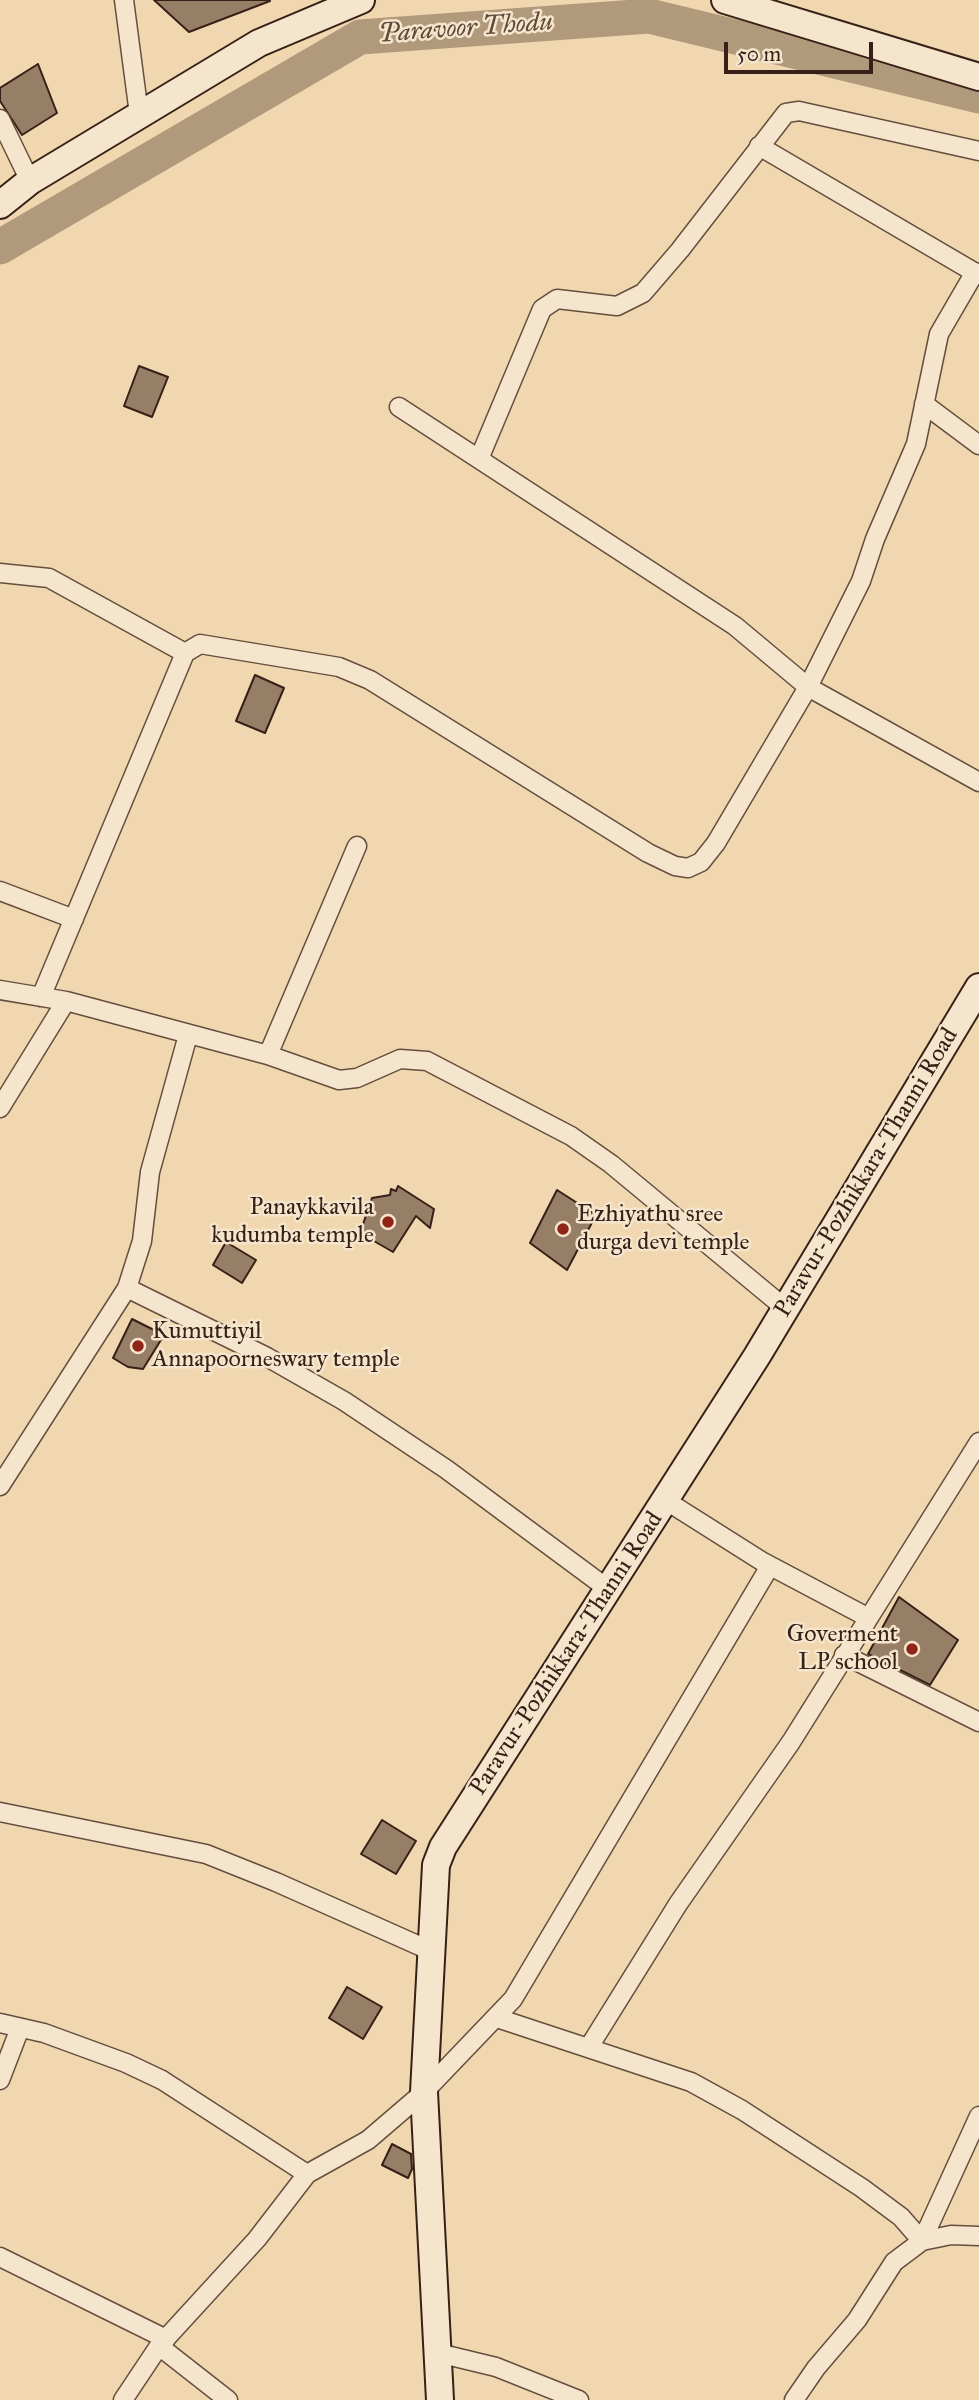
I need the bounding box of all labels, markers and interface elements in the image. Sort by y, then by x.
water label: Paravoor Thodu [378,7,554,51]
scale bar [727,28,876,72]
text: 50 m [737,41,781,67]
street label: Paravur-Pozhikkara-Thanni Road [769,1023,965,1323]
place label: Panaykkavila kudumba temple [211,1194,374,1250]
place label: Ezhiyathu sree durga devi temple [577,1201,750,1257]
marker: Panaykkavila kudumba temple [380,1214,396,1230]
marker: Ezhiyathu sree durga devi temple [555,1221,571,1237]
place label: Kumuttiyil Annapoorneswary temple [152,1318,400,1374]
marker: Kumuttiyil Annapoorneswary temple [130,1338,146,1354]
street label: Paravur-Pozhikkara-Thanni Road [464,1507,670,1801]
place label: Goverment LP school [787,1621,898,1677]
marker: Goverment LP school [904,1641,920,1657]

